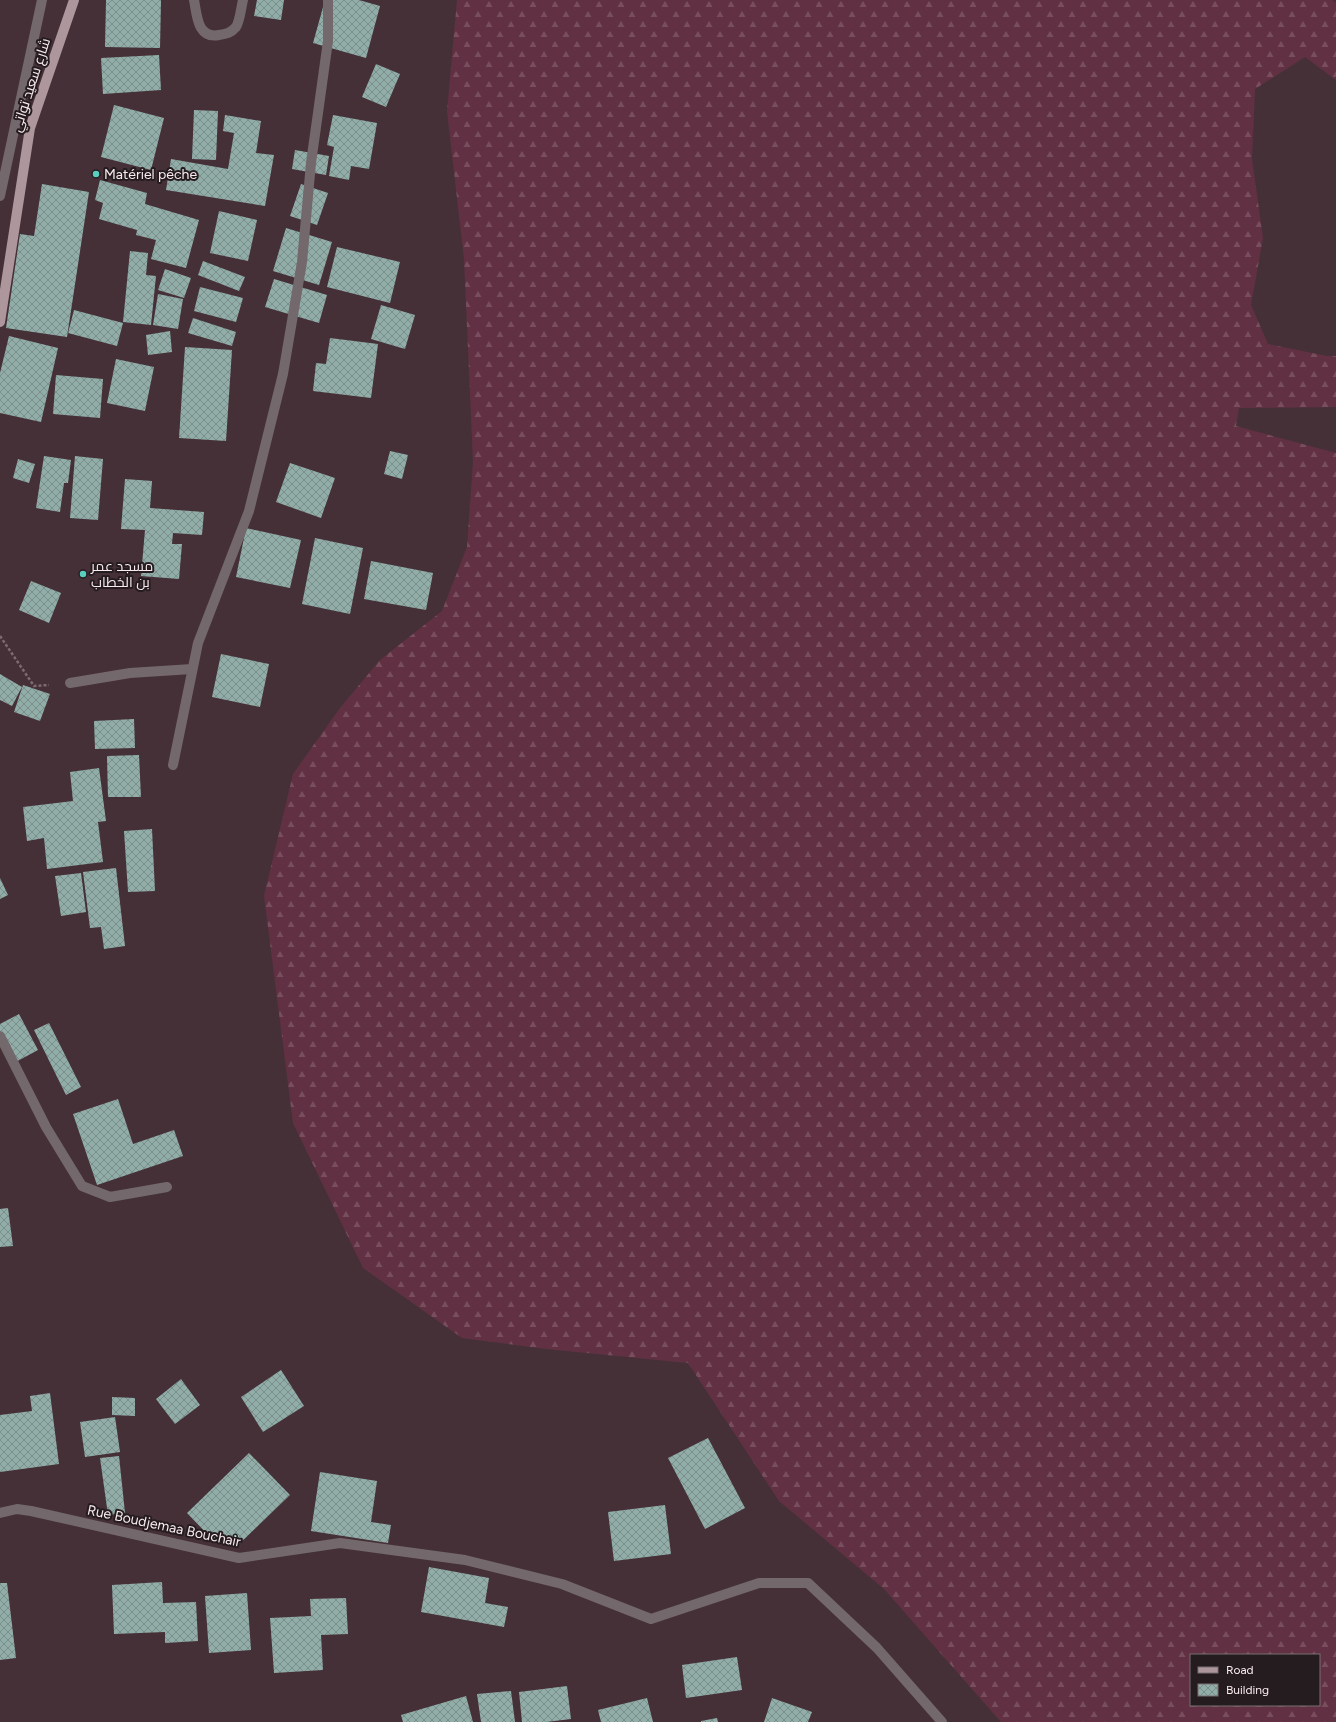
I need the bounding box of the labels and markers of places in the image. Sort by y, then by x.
place label: Matériel pêche [104,166,197,183]
marker: Matériel pêche [91,169,101,179]
place label: مسجد عمر بن الخطاب [90,558,153,591]
marker: مسجد عمر بن الخطاب [78,569,88,579]

